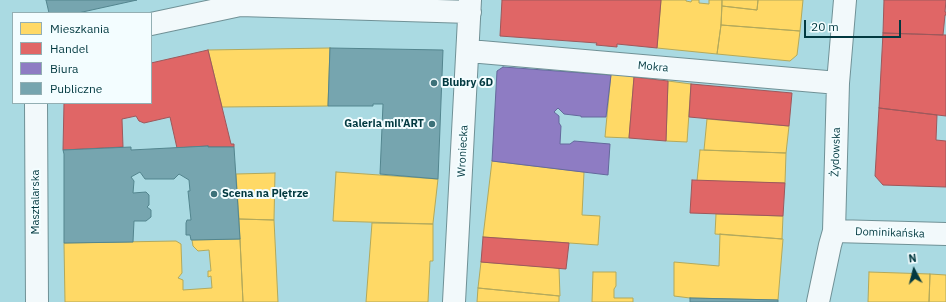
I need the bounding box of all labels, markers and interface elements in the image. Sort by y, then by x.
legend [12,12,152,104]
scale bar [806,12,903,38]
text: 20 m [811,19,839,34]
text: Mieszkania [50,21,110,36]
text: Handel [50,41,89,56]
street label: Mokra [637,59,669,75]
text: Biura [50,61,78,76]
place label: Blubry 6D [442,76,493,90]
marker: Blubry 6D [429,78,439,88]
text: Publiczne [50,81,102,96]
place label: Galeria mil’ART [344,117,424,131]
marker: Galeria mil’ART [427,119,437,129]
street label: Wroniecka [455,125,471,177]
street label: Żydowska [829,127,843,177]
street label: Masztalarska [29,170,43,234]
place label: Scena na Piętrze [222,187,308,201]
marker: Scena na Piętrze [209,189,219,199]
street label: Dominikańska [855,225,925,241]
north arrow [894,250,934,290]
text: N [908,251,917,266]

